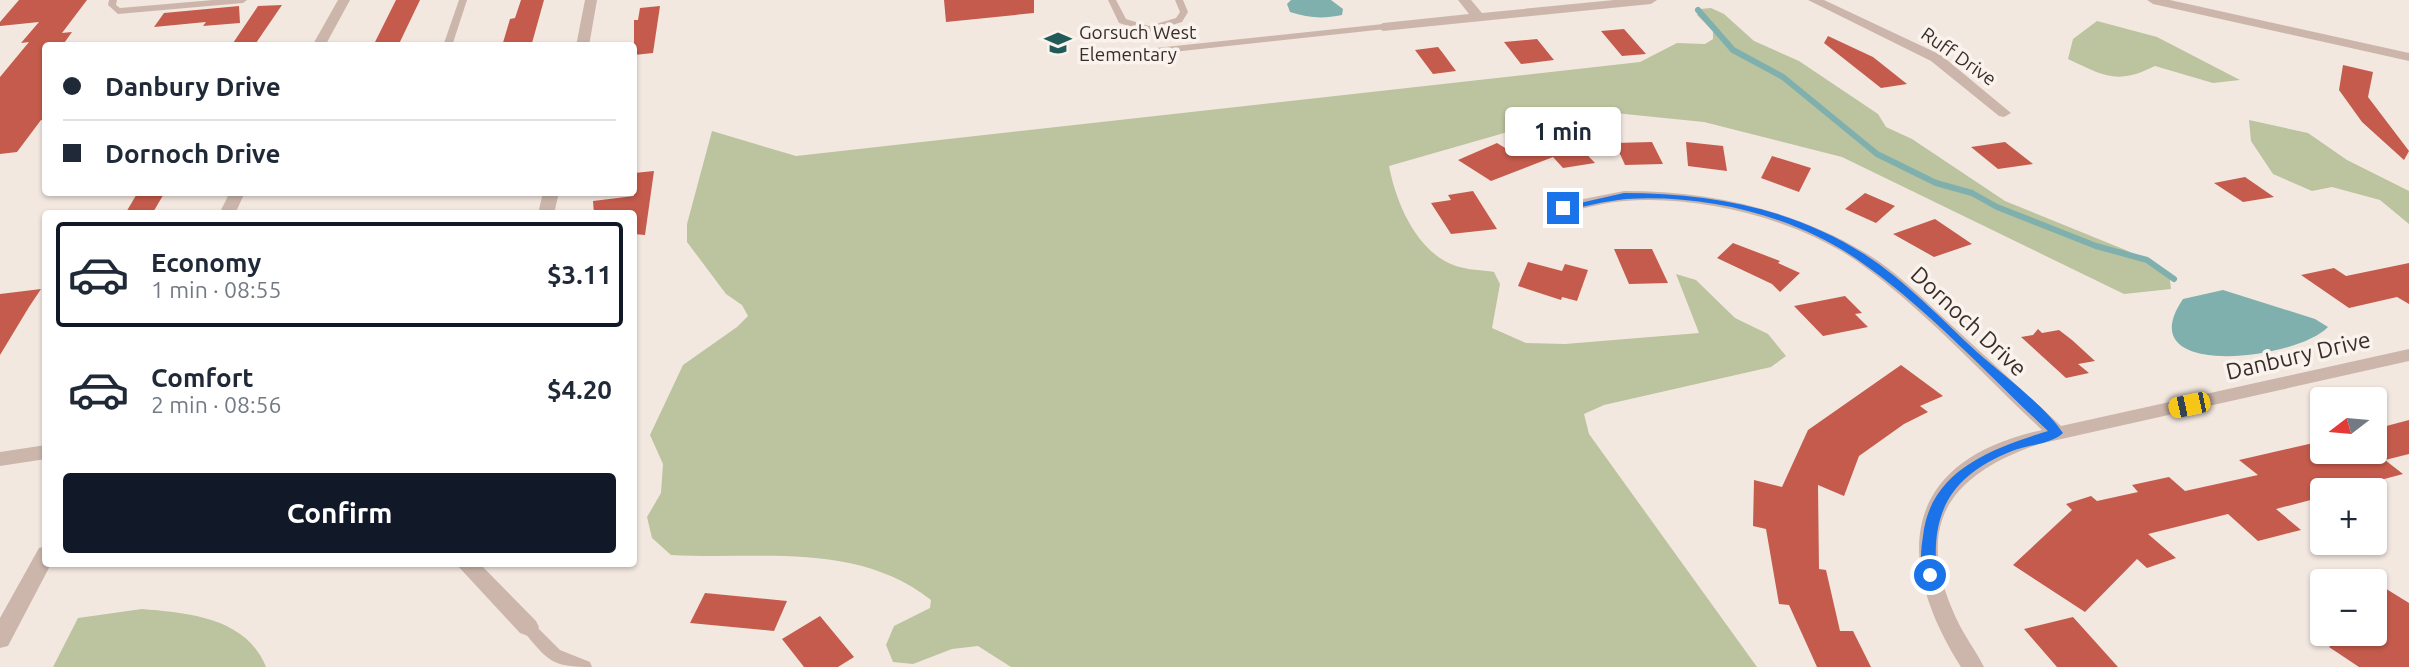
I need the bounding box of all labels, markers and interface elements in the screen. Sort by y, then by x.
place label: Gorsuch West Elementary [1079,21,1197,65]
street label: Ruff Drive [1917,22,2001,90]
school or university icon: Gorsuch West Elementary [1043,28,1073,58]
text: Danbury Drive [105,72,281,101]
callout: 1 min [1505,106,1621,156]
text: 1 min [1534,119,1592,144]
text: Dornoch Drive [105,139,280,168]
route end [1547,192,1579,224]
icon: car [67,243,130,306]
text: Economy [151,248,261,277]
text: $3.11 [547,260,612,289]
street label: Dornoch Drive [1906,261,2032,381]
text: 1 min · 08:55 [151,277,282,302]
street label: Danbury Drive [2223,326,2373,384]
icon: car [67,358,130,421]
text: Comfort [151,363,254,392]
text: $4.20 [547,375,612,404]
north arrow [2310,387,2387,464]
map controls [2310,387,2387,646]
car [2167,390,2212,420]
text: 2 min · 08:56 [151,392,282,417]
button: Confirm [63,473,616,553]
button: + [2310,478,2387,555]
route start [1914,559,1946,591]
button: − [2310,569,2387,646]

